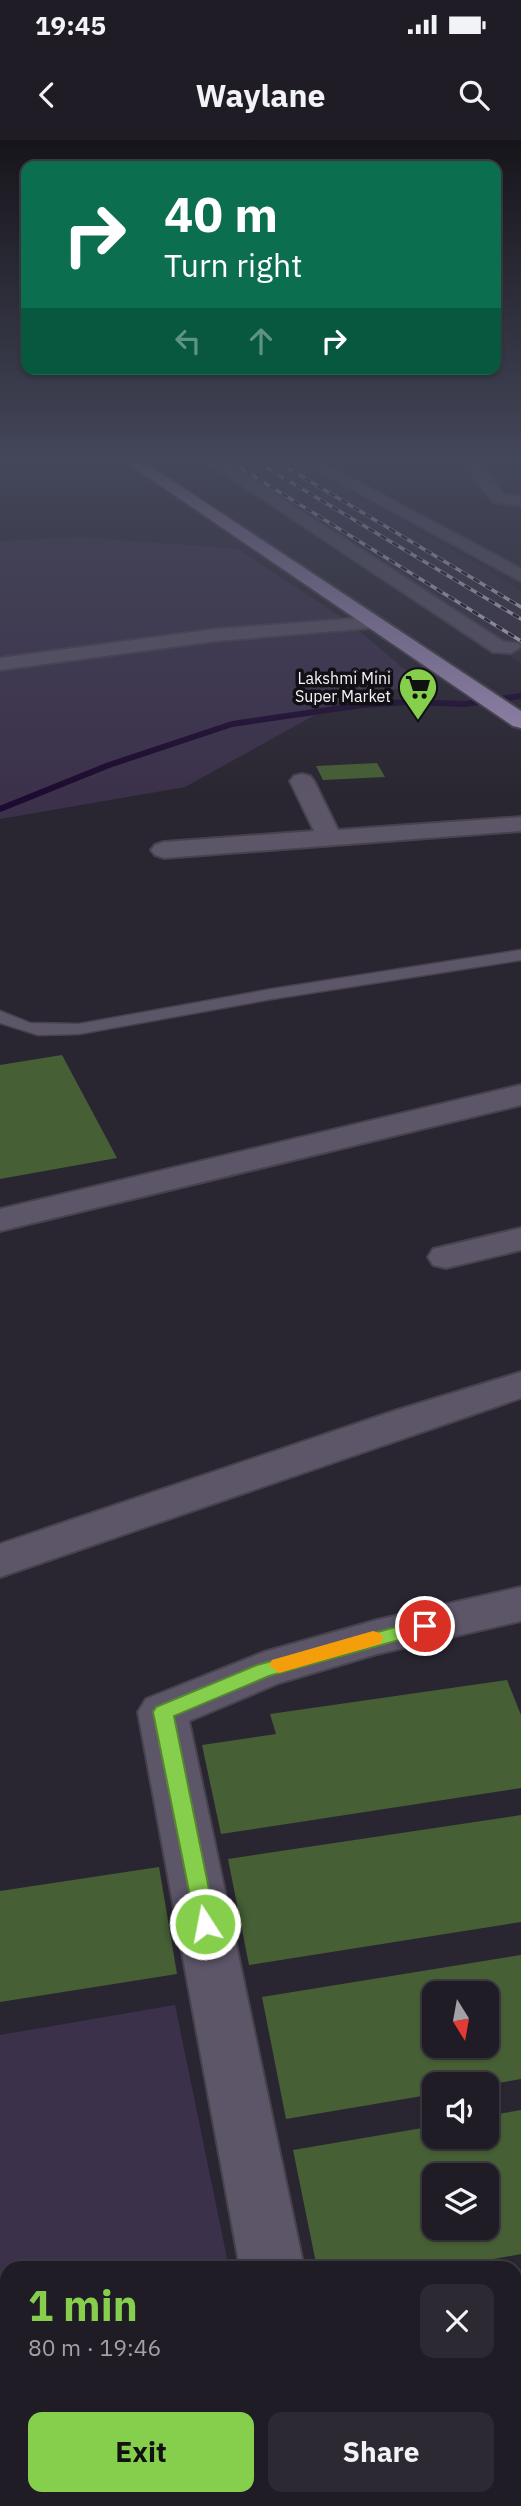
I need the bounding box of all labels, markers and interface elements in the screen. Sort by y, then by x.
text: 19:45 [35,8,106,42]
text: Waylane [195,74,326,116]
icon: back [28,76,66,114]
icon: search [455,76,493,114]
text: 40 m [164,182,278,245]
icon: right [49,189,140,280]
text: Turn right [164,244,302,286]
icon: left [169,322,207,360]
icon: ahead [242,322,280,360]
icon: right [315,322,353,360]
supermarket icon: Lakshmi Mini Super Market [397,666,439,721]
place label: Lakshmi Mini Super Market [295,668,391,706]
pin [395,1596,455,1656]
icon: arrive [406,1607,444,1645]
position arrow [168,1887,242,1961]
north arrow [422,1981,499,2058]
map controls [422,1981,499,2240]
button: sound [422,2072,499,2149]
button: layers [422,2163,499,2240]
text: 1 min [28,2278,138,2333]
button: close [420,2284,494,2358]
text: 80 m · 19:46 [28,2332,161,2362]
button: Exit [28,2412,254,2492]
button: Share [268,2412,494,2492]

